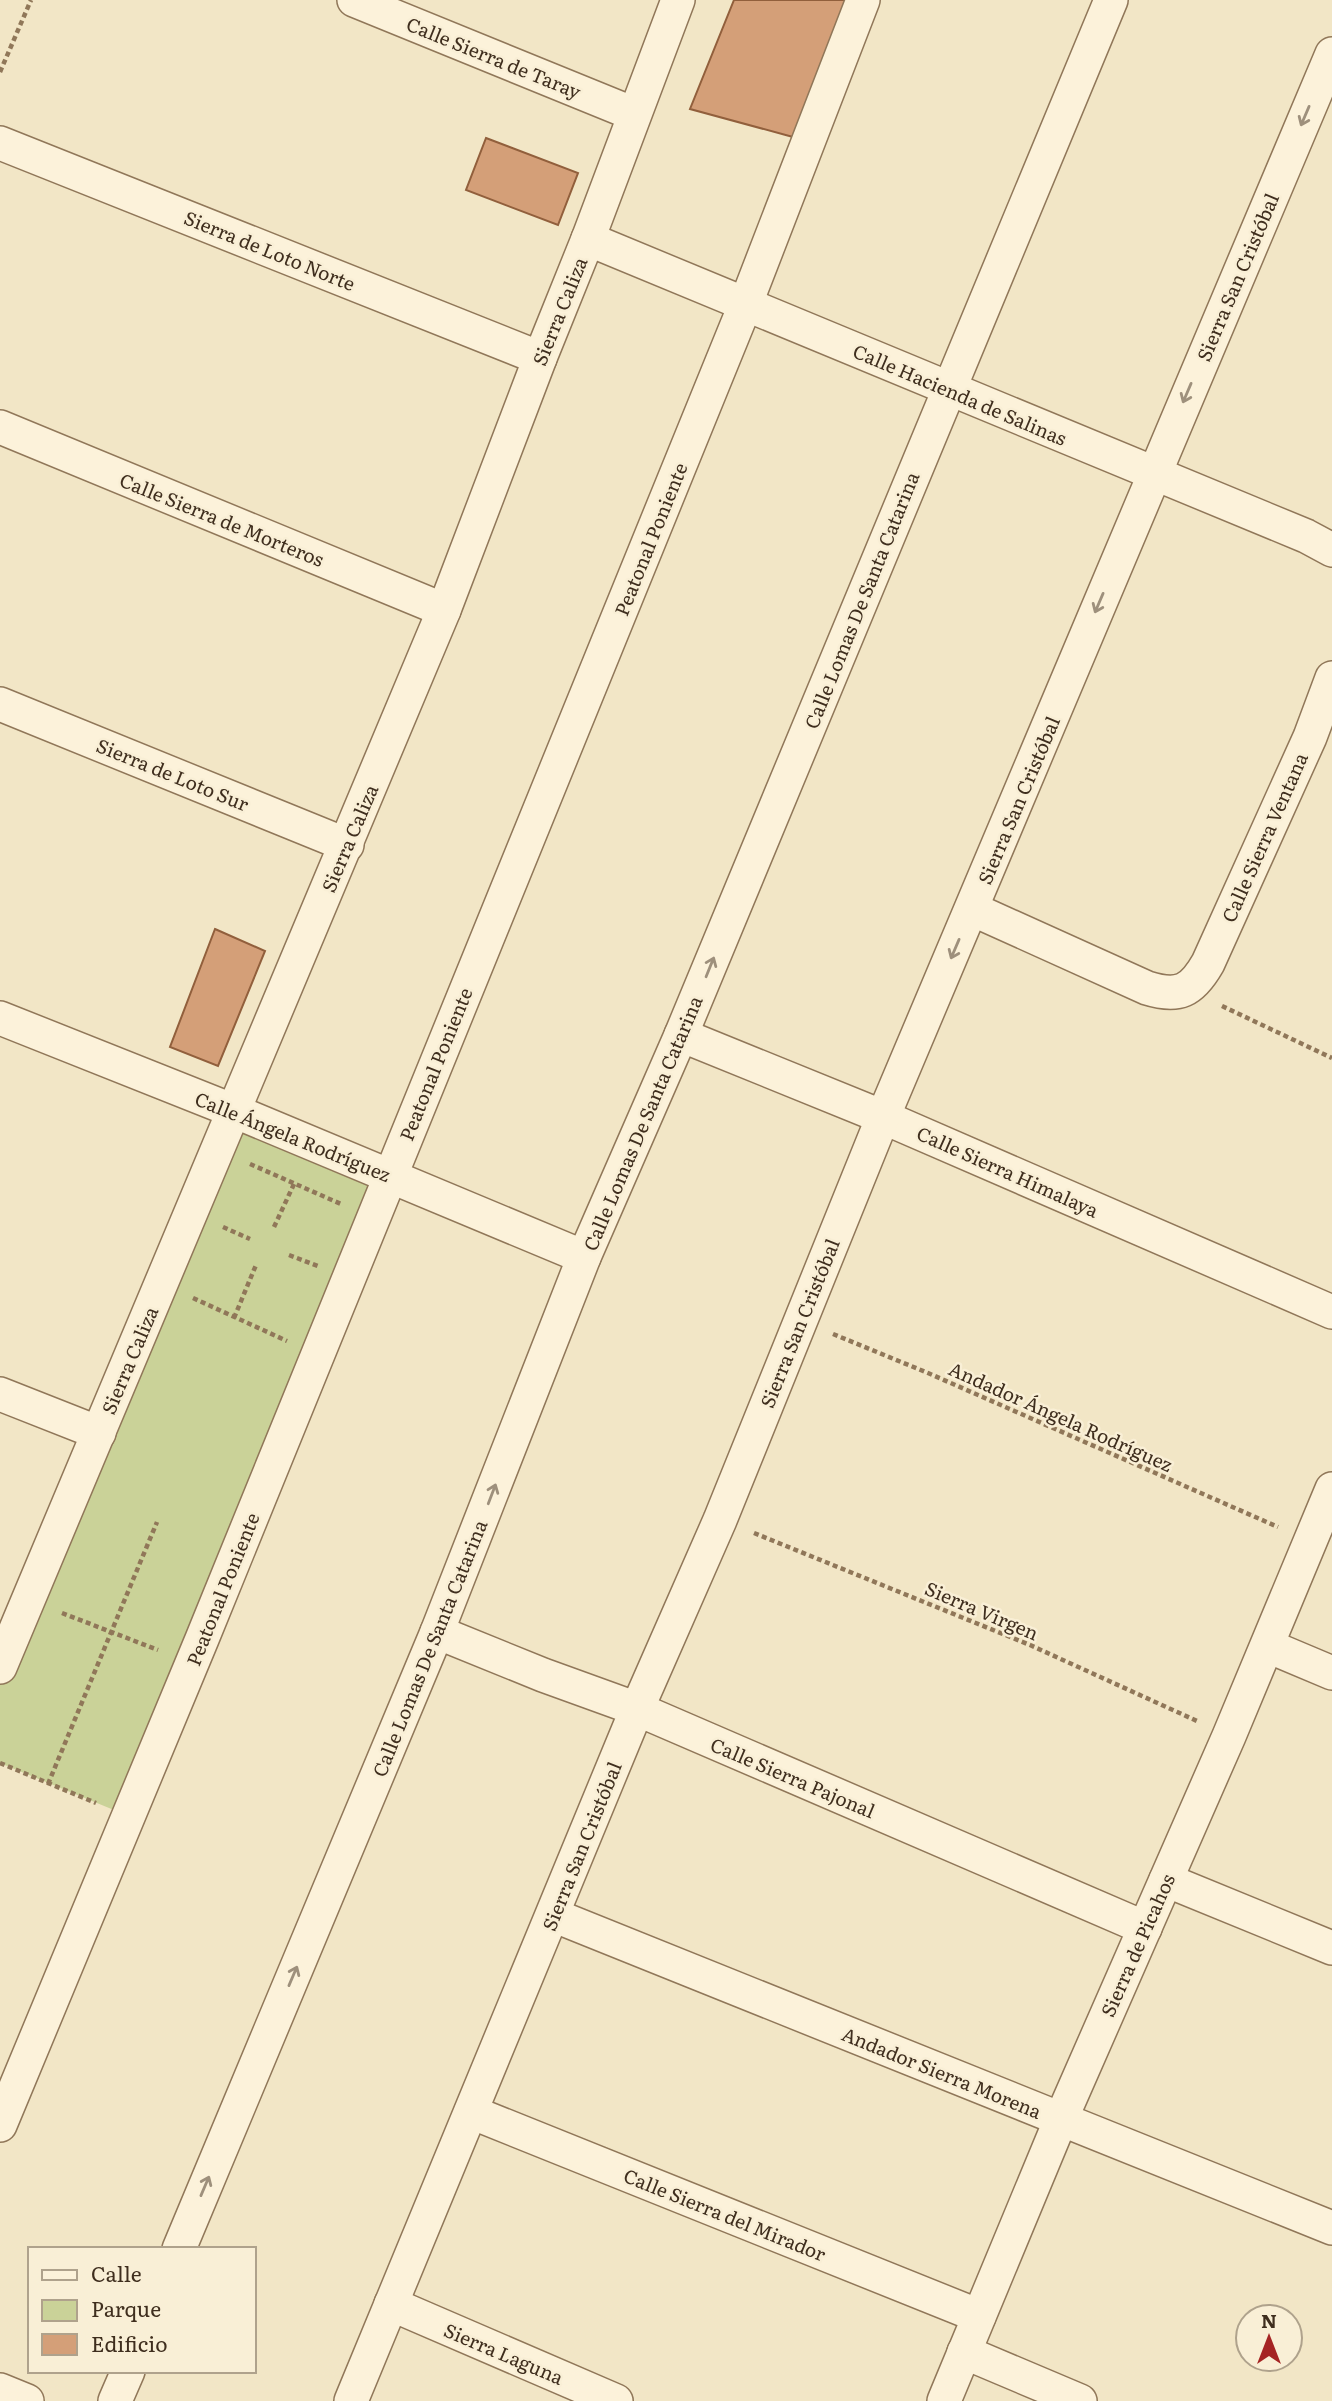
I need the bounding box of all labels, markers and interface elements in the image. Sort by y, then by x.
street label: Calle Sierra de Taray [403,9,585,105]
one-way arrow [1298,105,1311,127]
street label: Sierra San Cristóbal [1189,189,1285,365]
street label: Sierra de Loto Norte [180,203,360,297]
street label: Sierra Caliza [525,252,594,369]
street label: Calle Hacienda de Salinas [849,336,1072,452]
one-way arrow [1180,382,1193,404]
street label: Peatonal Poniente [607,458,694,620]
street label: Calle Sierra de Morteros [116,465,329,573]
street label: Calle Lomas De Santa Catarina [797,467,926,733]
one-way arrow [1092,592,1105,613]
street label: Sierra San Cristóbal [970,712,1066,888]
street label: Sierra de Loto Sur [93,731,253,817]
street label: Calle Sierra Ventana [1214,747,1314,926]
street label: Sierra Caliza [314,779,385,896]
one-way arrow [948,938,961,959]
one-way arrow [704,956,717,978]
street label: Peatonal Poniente [392,983,479,1145]
street label: Calle Lomas De Santa Catarina [575,990,709,1255]
street label: Calle Ángela Rodríguez [191,1084,395,1188]
street label: Calle Sierra Himalaya [913,1118,1104,1224]
street label: Sierra San Cristóbal [752,1234,846,1412]
street label: Sierra Caliza [94,1301,165,1418]
street label: Andador Ángela Rodríguez [945,1354,1177,1478]
one-way arrow [486,1483,499,1505]
street label: Peatonal Poniente [179,1508,266,1670]
street label: Calle Lomas De Santa Catarina [365,1515,494,1781]
street label: Sierra Virgen [921,1573,1043,1647]
street label: Calle Sierra Pajonal [706,1730,880,1824]
street label: Sierra San Cristóbal [534,1757,628,1935]
street label: Sierra de Picahos [1093,1869,1181,2021]
one-way arrow [288,1966,301,1987]
street label: Andador Sierra Morena [838,2019,1047,2125]
street label: Calle Sierra del Mirador [620,2161,830,2267]
one-way arrow [200,2176,213,2197]
legend [28,2247,256,2373]
text: Calle [91,2257,142,2288]
text: Parque [91,2292,161,2323]
north arrow [1234,2303,1304,2373]
text: N [1261,2306,1277,2334]
street label: Sierra Laguna [440,2315,569,2391]
text: Edificio [91,2327,167,2358]

